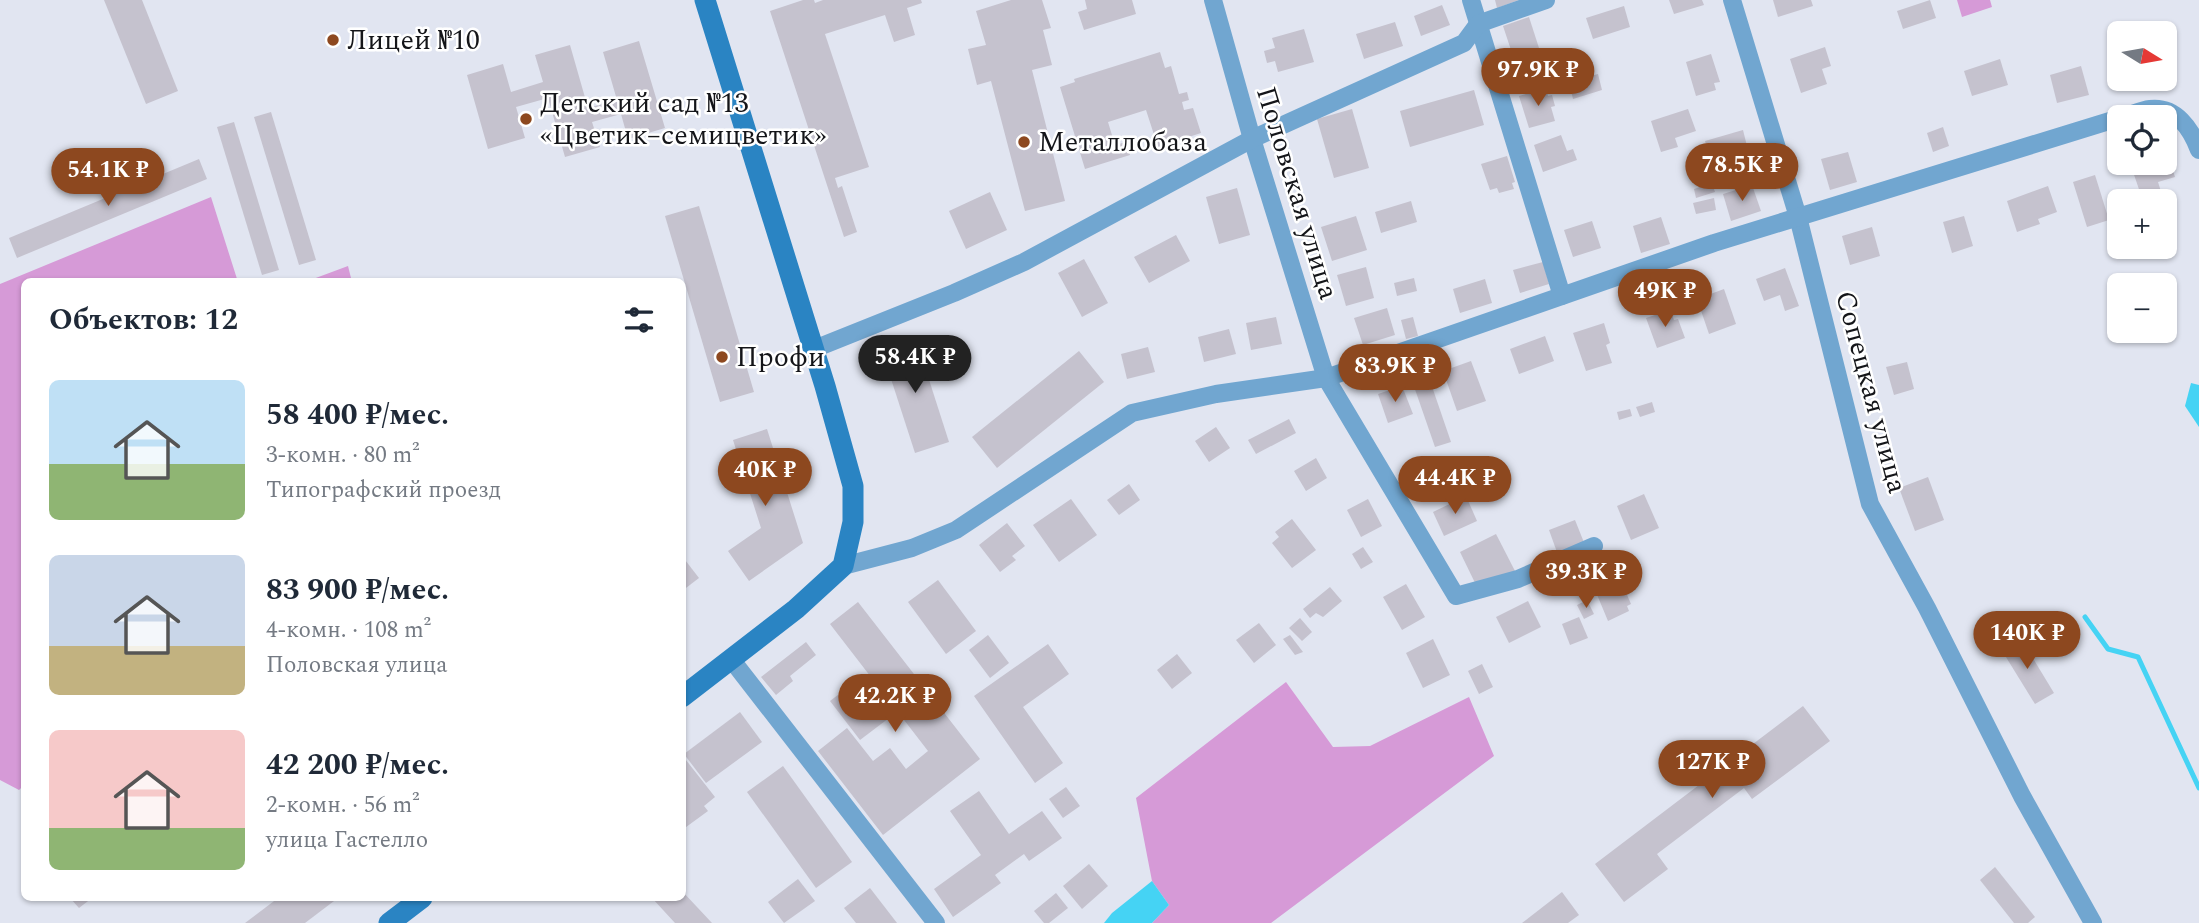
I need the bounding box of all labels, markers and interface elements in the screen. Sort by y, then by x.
place label: Лицей №10 [347,19,480,62]
north arrow [2107,21,2177,91]
map controls [2107,21,2177,343]
marker: Лицей №10 [325,32,341,48]
pin: 97.9K ₽ [1473,48,1603,108]
text: 97.9K ₽ [1497,53,1579,88]
street label: Половская улица [1244,81,1350,305]
place label: Детский сад №13 «Цветик–семицветик» [540,82,827,157]
button: locate [2107,105,2177,175]
marker: Детский сад №13 «Цветик–семицветик» [518,111,534,127]
place label: Металлобаза [1038,121,1207,164]
marker: Металлобаза [1016,134,1032,150]
pin: 78.5K ₽ [1677,144,1807,203]
pin: 54.1K ₽ [43,148,173,208]
text: 78.5K ₽ [1701,148,1783,183]
text: 54.1K ₽ [67,153,149,188]
button: + [2107,189,2177,259]
pin: 49K ₽ [1616,270,1714,329]
button: − [2107,273,2177,343]
text: 49K ₽ [1634,274,1696,309]
street label: Сопецкая улица [1823,286,1919,498]
text: Объектов: 12 [49,297,238,343]
icon: filters [620,301,658,339]
place label: Профи [736,336,825,379]
pin: 58.4K ₽ [850,336,980,395]
text: 58.4K ₽ [874,340,956,375]
pin: 83.9K ₽ [1330,344,1460,404]
marker: Профи [714,349,730,365]
text: 83.9K ₽ [1354,349,1436,384]
text: 58 400 ₽/мес. [266,392,449,438]
icon: home [105,408,189,492]
text: 3-комн. · 80 m² [266,438,420,473]
pin: 40K ₽ [716,448,814,508]
text: 40K ₽ [734,453,796,488]
pin: 44.4K ₽ [1390,456,1520,516]
text: 44.4K ₽ [1414,461,1496,496]
text: Типографский проезд [266,473,501,508]
pin: 39.3K ₽ [1521,550,1651,610]
text: 39.3K ₽ [1545,555,1627,590]
text: 83 900 ₽/мес. [266,567,449,613]
icon: home [105,583,189,667]
pin: 140K ₽ [1970,612,2084,671]
text: 4-комн. · 108 m² [266,613,431,648]
text: 140K ₽ [1989,616,2065,651]
text: Половская улица [266,648,447,683]
pin: 42.2K ₽ [830,674,960,734]
text: 42.2K ₽ [854,679,936,714]
pin: 127K ₽ [1655,740,1769,800]
text: 42 200 ₽/мес. [266,742,449,788]
text: 127K ₽ [1674,745,1750,780]
icon: home [105,758,189,842]
text: 2-комн. · 56 m² [266,788,420,823]
text: улица Гастелло [266,823,428,858]

